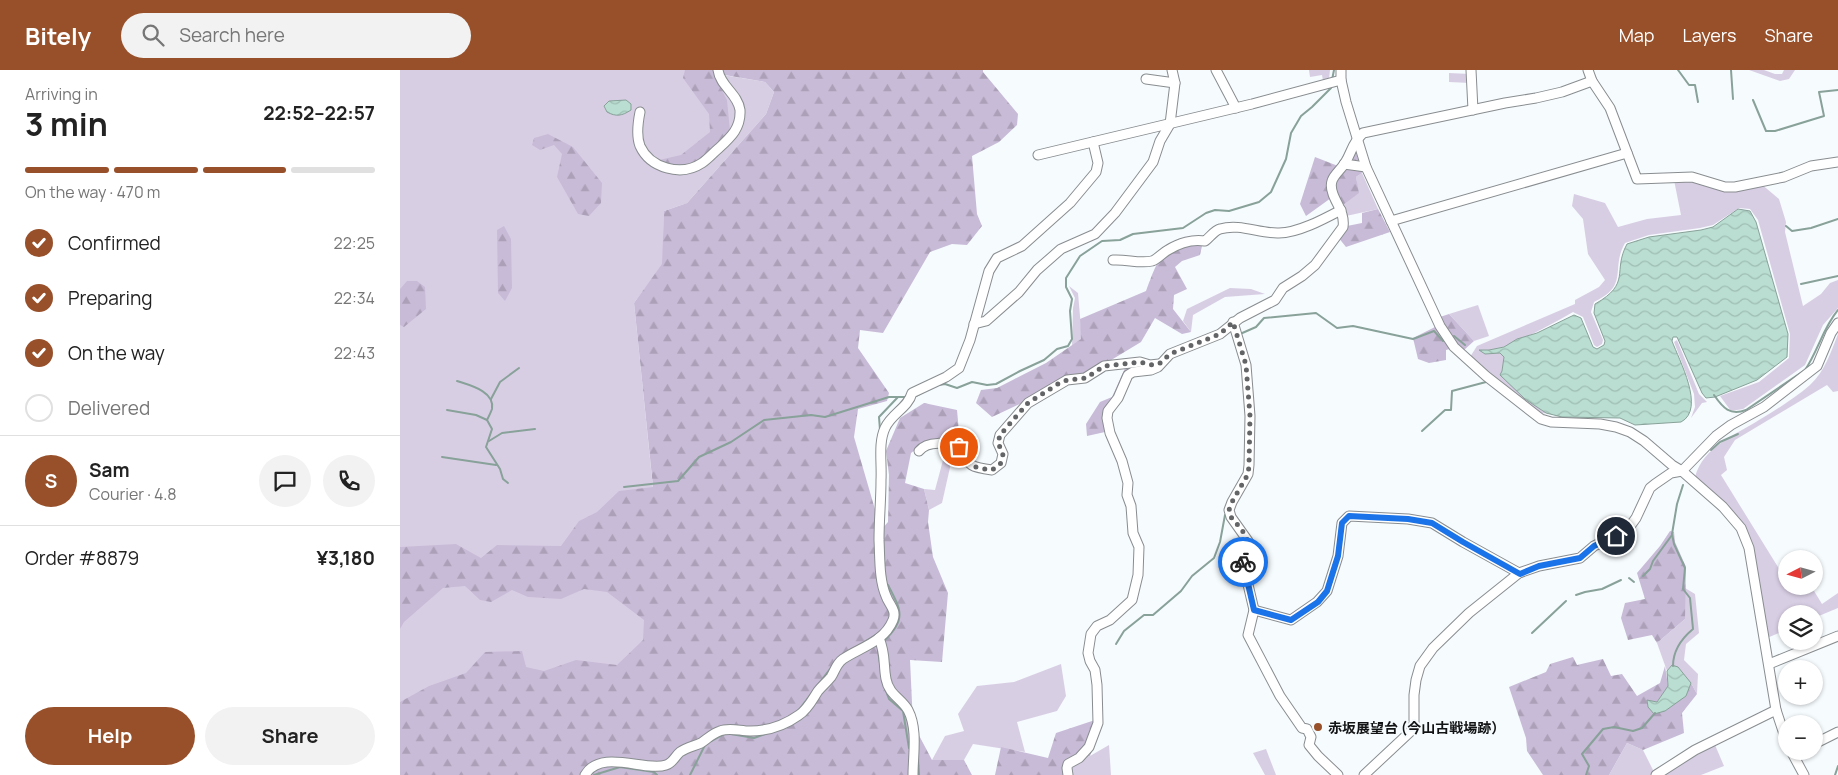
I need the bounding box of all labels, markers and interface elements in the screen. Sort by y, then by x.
search box [121,13,471,58]
text: Bitely [25,19,91,52]
icon: search [139,21,167,49]
text: Search here [179,22,285,48]
text: Map [1619,23,1654,47]
text: Layers [1682,23,1736,47]
text: Share [1764,23,1813,47]
text: Arriving in [25,83,98,105]
text: 22:52–22:57 [263,100,375,126]
text: 3 min [25,102,108,146]
text: On the way · 470 m [25,181,160,203]
icon: check [25,229,53,257]
text: Confirmed [68,230,161,256]
text: 22:25 [334,232,375,254]
icon: check [25,284,53,312]
text: Preparing [68,285,153,311]
text: 22:34 [334,287,375,309]
icon: check [25,339,53,367]
text: On the way [68,340,165,366]
text: 22:43 [334,342,375,364]
text: Delivered [68,395,150,421]
pin [938,426,980,468]
icon: bag [945,433,973,461]
button: chat [259,455,311,507]
button: phone [323,455,375,507]
text: Sam [89,457,130,483]
text: S [45,468,57,494]
text: Courier · 4.8 [89,483,177,505]
pin [1595,515,1637,557]
icon: home [1602,522,1630,550]
courier [1218,537,1268,587]
text: Order #8879 [25,545,139,571]
text: ¥3,180 [316,545,375,571]
icon: bike [1229,548,1257,576]
north arrow [1778,550,1822,595]
map controls [1778,550,1823,760]
button: layers [1778,605,1823,650]
button: + [1778,660,1823,705]
button: Help [25,707,195,765]
button: Share [205,707,375,765]
button: − [1778,715,1823,760]
place label: 赤坂展望台 (今山古戦場跡） [1328,718,1505,737]
marker: 赤坂展望台 (今山古戦場跡） [1312,721,1324,733]

